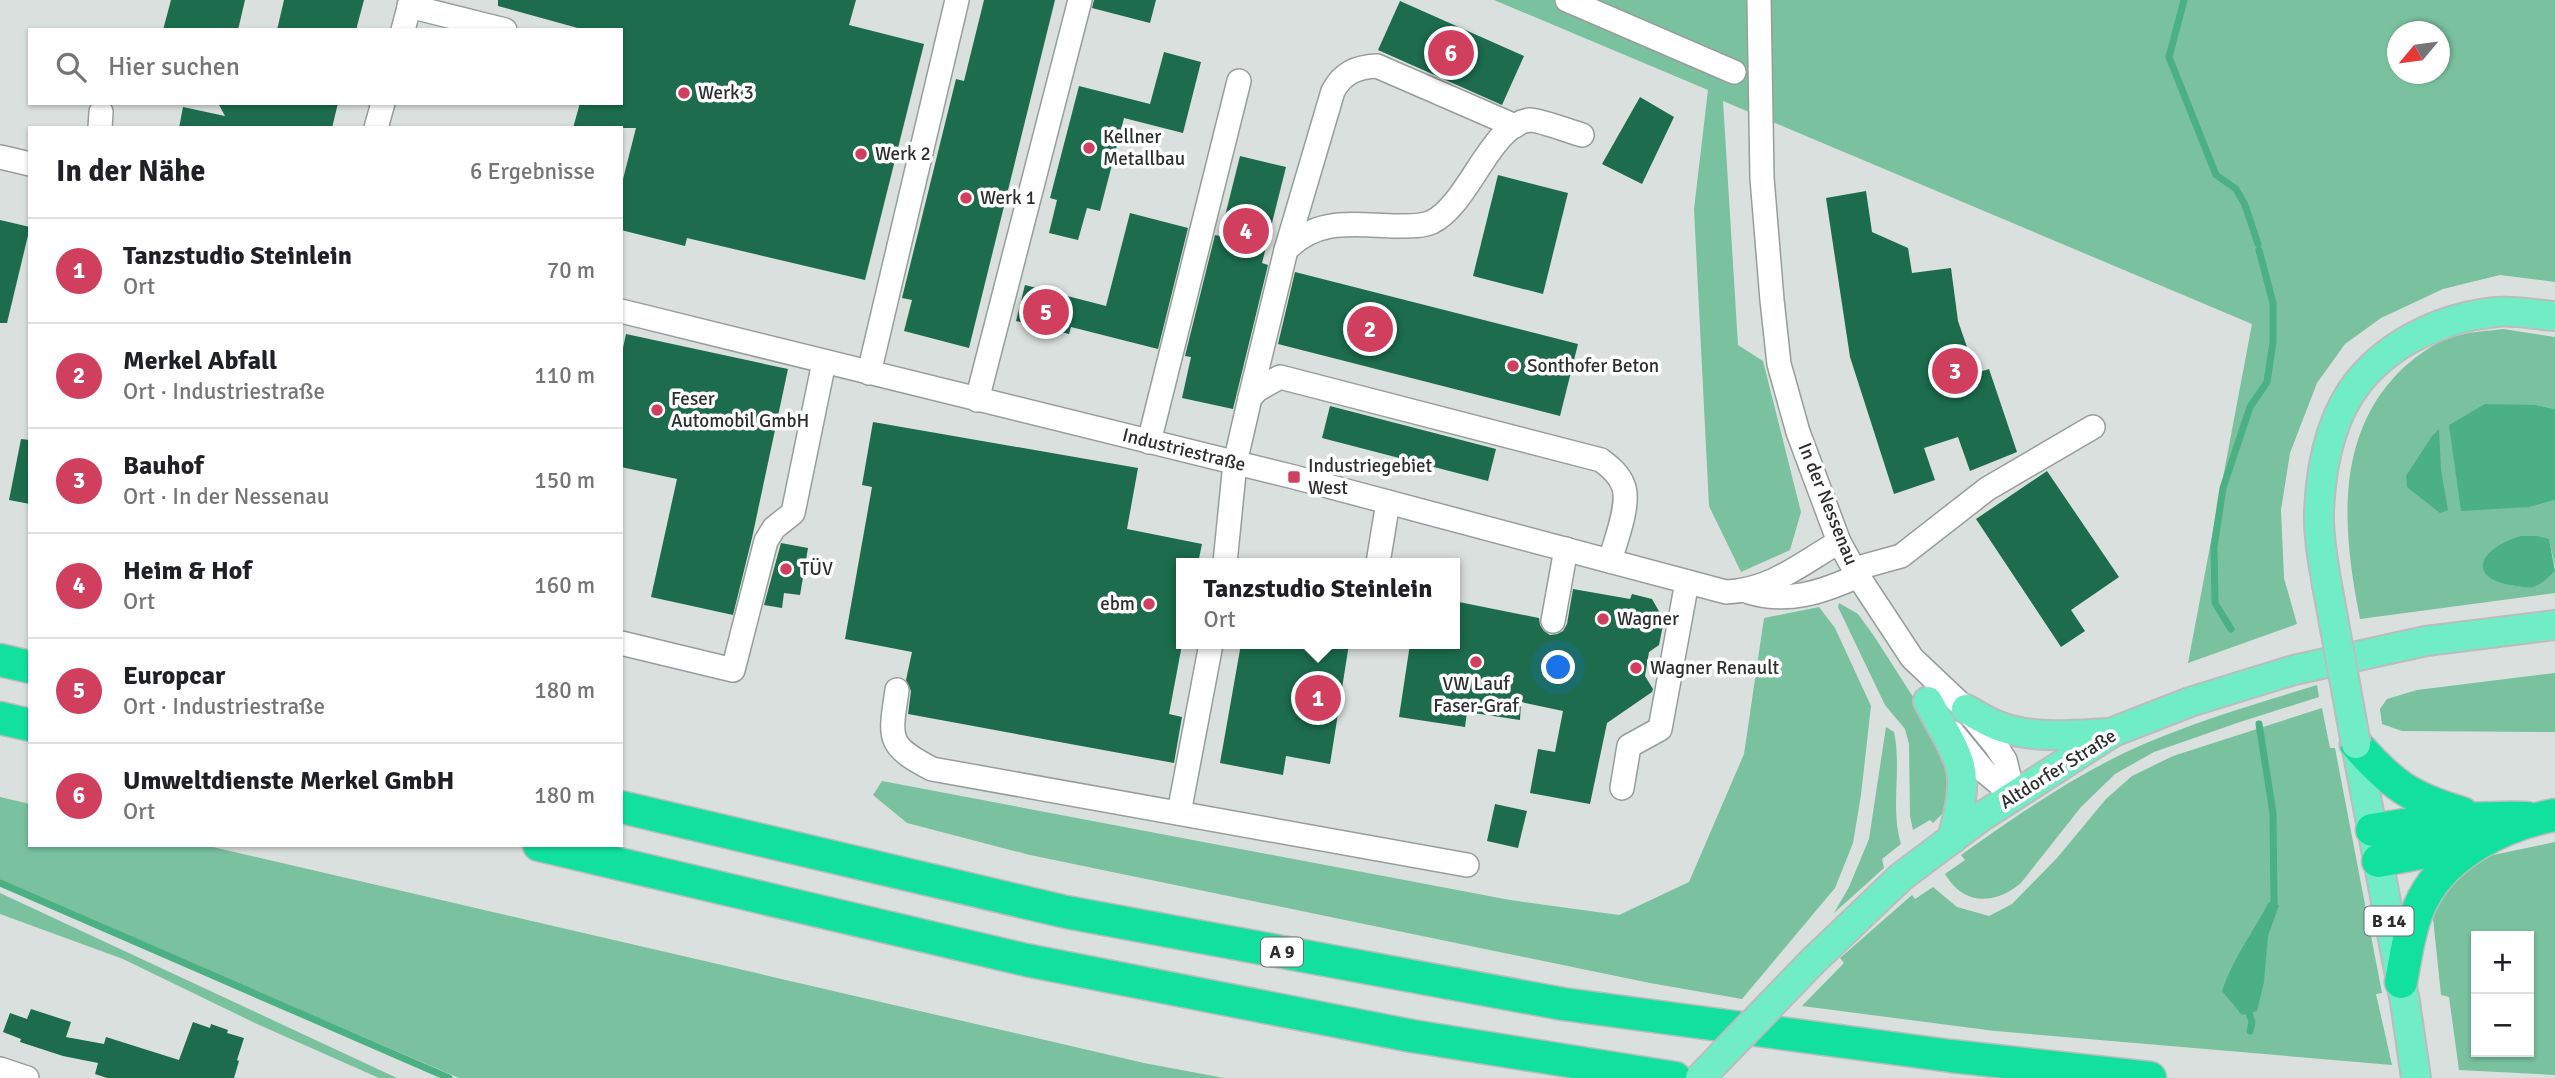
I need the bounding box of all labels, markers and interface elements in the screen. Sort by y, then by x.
north arrow [2387,21,2450,84]
pin: 6 [1428,27,1474,79]
search box [28,28,623,105]
icon: search [52,48,90,86]
text: Hier suchen [108,51,240,83]
place label: Werk 3 [698,81,754,105]
marker: Werk 3 [676,85,692,101]
place label: Kellner Metallbau [1103,125,1185,171]
marker: Kellner Metallbau [1081,140,1097,156]
place label: Werk 2 [875,142,931,166]
marker: Werk 2 [853,146,869,162]
text: In der Nähe [56,153,205,190]
text: 6 Ergebnisse [470,157,595,186]
place label: Werk 1 [980,186,1036,210]
marker: Werk 1 [958,190,974,206]
pin: 4 [1223,205,1269,257]
text: Tanzstudio Steinlein [123,240,352,272]
text: 1 [73,256,85,285]
text: 70 m [547,256,595,285]
text: Ort [123,272,155,301]
pin: 5 [1023,286,1069,338]
pin: 2 [1347,303,1393,355]
text: Merkel Abfall [123,345,277,377]
pin: 3 [1932,345,1978,397]
place label: Sonthofer Beton [1527,354,1659,378]
marker: Sonthofer Beton [1505,358,1521,374]
text: 2 [73,361,85,390]
text: 110 m [534,361,595,390]
text: Ort · Industriestraße [123,377,325,406]
place label: Feser Automobil GmbH [671,387,809,433]
marker: Feser Automobil GmbH [649,402,665,418]
street label: Industriestraße [1120,423,1248,477]
street label: In der Nessenau [1793,439,1863,569]
text: Bauhof [123,450,204,482]
place label: Industriegebiet West [1308,454,1433,500]
text: 3 [73,466,85,495]
text: 150 m [534,466,595,495]
marker: Industriegebiet West [1286,469,1302,485]
text: Ort · In der Nessenau [123,482,329,511]
text: Heim & Hof [123,555,252,587]
place label: TÜV [800,557,833,581]
popup [1176,558,1460,649]
marker: TÜV [778,561,794,577]
text: 4 [73,571,85,600]
text: 160 m [534,571,595,600]
text: Tanzstudio Steinlein [1204,573,1432,605]
text: Ort [123,587,155,616]
place label: ebm [1100,592,1135,616]
marker: ebm [1141,596,1157,612]
text: Ort [1204,605,1236,634]
place label: Wagner [1617,607,1679,631]
marker: Wagner [1595,611,1611,627]
your location [1541,650,1575,684]
marker: VW Lauf Faser-Graf [1468,654,1484,670]
place label: Wagner Renault [1650,656,1779,680]
text: Europcar [123,660,225,692]
marker: Wagner Renault [1628,660,1644,676]
pin: 1 [1295,672,1341,724]
place label: VW Lauf Faser-Graf [1433,672,1520,718]
text: 5 [73,676,85,705]
text: 180 m [534,676,595,705]
text: Ort · Industriestraße [123,692,325,721]
street label: Altdorfer Straße [1995,724,2121,814]
text: Umweltdienste Merkel GmbH [123,765,454,797]
text: 6 [73,781,85,810]
text: 180 m [534,781,595,810]
text: Ort [123,797,155,826]
road number: B 14 [2364,906,2414,936]
map controls [2471,931,2534,1057]
button: + [2471,931,2534,994]
road number: A 9 [1261,937,1303,967]
button: − [2471,994,2534,1057]

